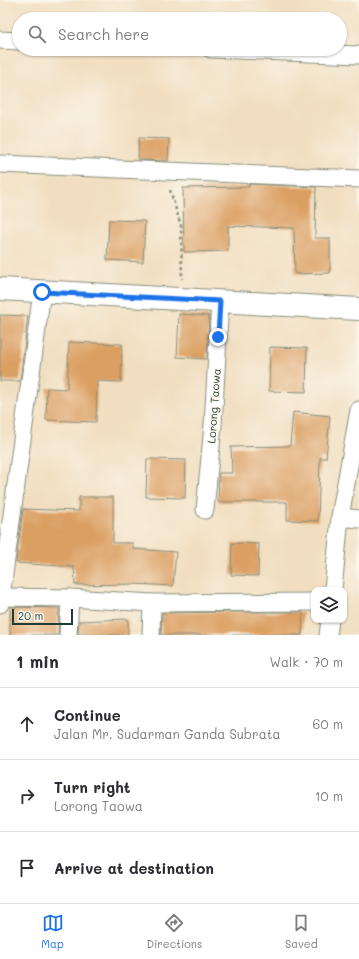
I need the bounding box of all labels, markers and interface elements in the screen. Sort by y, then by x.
search box [12,12,347,56]
icon: search [26,23,48,45]
text: Search here [58,24,149,44]
route start [33,283,51,301]
route end [209,328,227,346]
street label: Lorong Taowa [203,368,224,444]
map controls [311,587,347,623]
button: layers [311,587,347,623]
scale bar [12,607,73,626]
text: 20 m [18,608,43,623]
text: 1 min [16,650,59,672]
text: Walk · 70 m [270,653,343,670]
text: Continue [54,705,121,725]
icon: ahead [16,713,38,735]
text: 60 m [313,715,343,732]
text: Jalan Mr. Sudarman Ganda Subrata [54,725,281,742]
text: Turn right [54,777,131,797]
icon: right [16,785,38,807]
text: 10 m [315,787,343,804]
text: Lorong Taowa [54,797,143,814]
icon: arrive [16,857,38,879]
text: Arrive at destination [54,858,214,878]
tab: Map [41,912,64,951]
tab: Directions [146,912,202,951]
tab: Saved [285,912,318,951]

